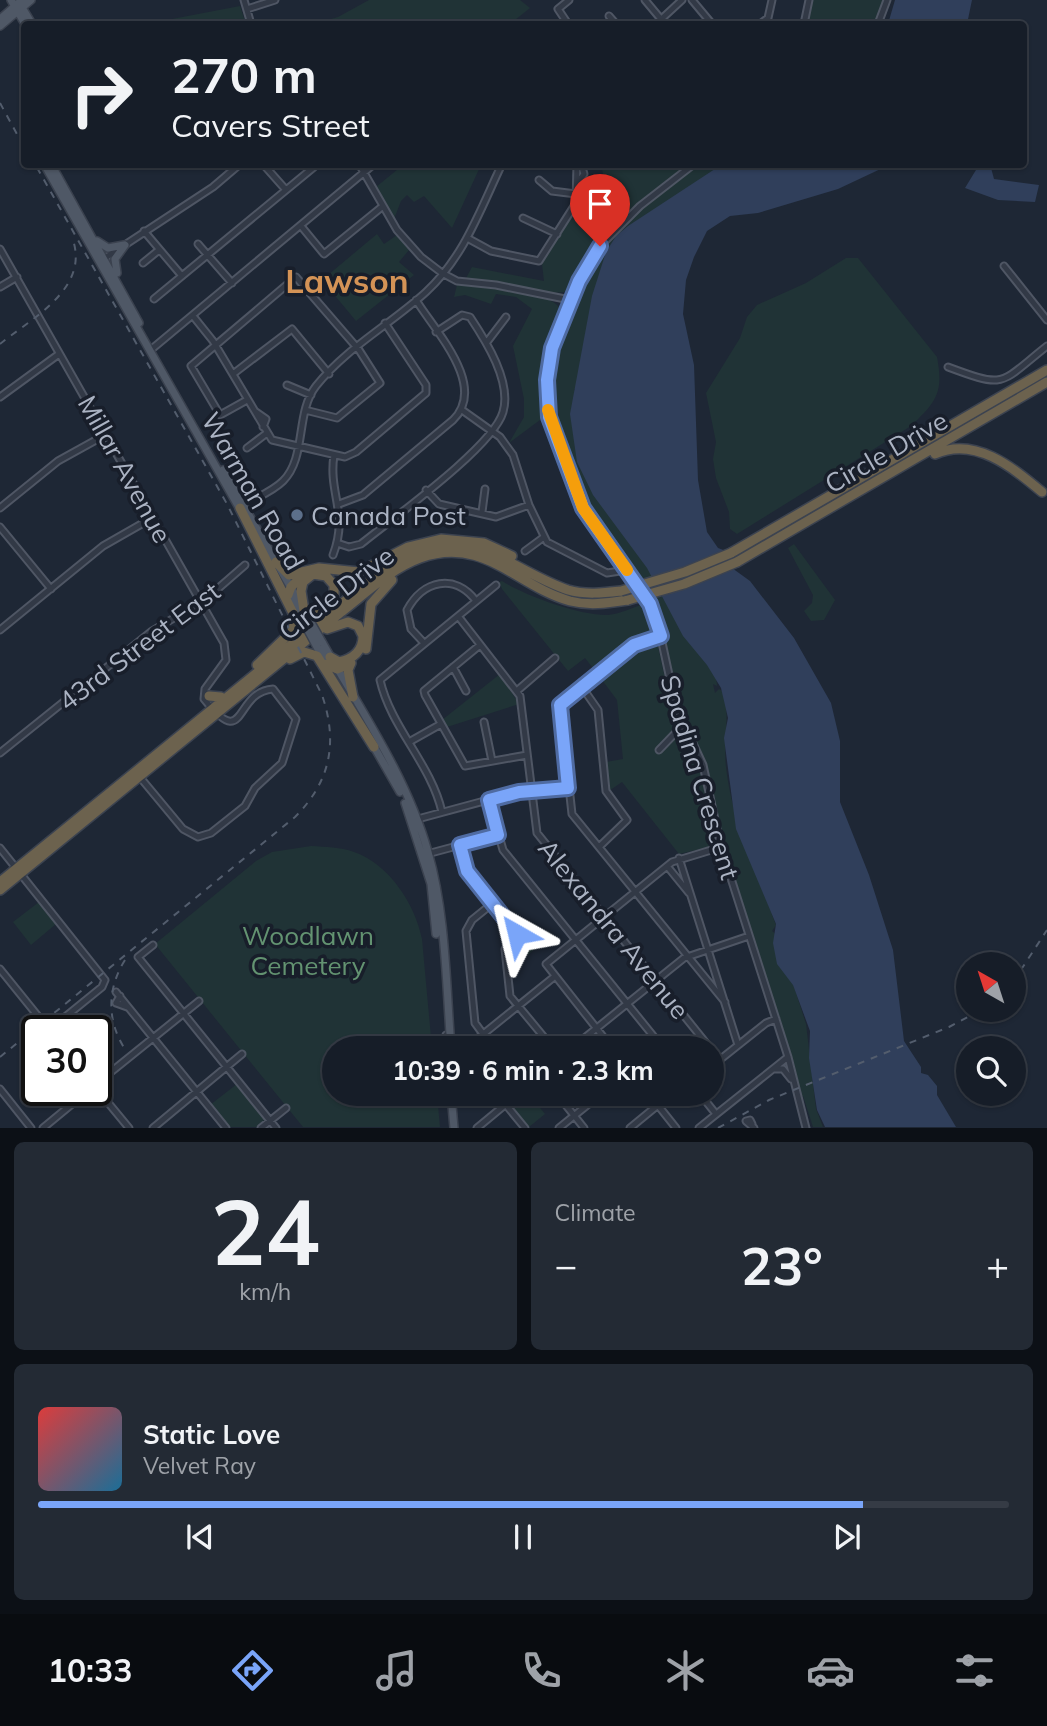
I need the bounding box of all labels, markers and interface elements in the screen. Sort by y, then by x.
text: 270 m [171,44,317,105]
icon: right [56,49,147,140]
text: Cavers Street [171,105,370,145]
pin [570,174,630,246]
icon: arrive [581,185,619,223]
district label: Lawson [285,260,409,301]
street label: Millar Avenue [71,390,179,548]
street label: Circle Drive [819,404,953,500]
street label: Warman Road [195,406,311,576]
place label: Canada Post [311,499,466,532]
marker: Canada Post [289,507,305,523]
street label: Circle Drive [272,539,400,647]
street label: 43rd Street East [52,574,226,718]
street label: Spadina Crescent [653,671,747,883]
street label: Alexandra Avenue [531,832,697,1026]
position arrow [480,897,554,971]
park label: Woodlawn Cemetery [242,919,374,982]
north arrow [956,952,1026,1022]
map controls [956,952,1026,1106]
speed limit sign: 30 [21,1015,112,1106]
button: search [956,1036,1026,1106]
text: 10:39 · 6 min · 2.3 km [392,1054,654,1087]
text: 24 [211,1174,320,1288]
text: Climate [555,1198,636,1227]
text: 23° [741,1233,823,1298]
text: − [555,1241,577,1289]
text: + [986,1241,1009,1289]
text: km/h [239,1277,291,1306]
text: Static Love [143,1418,280,1451]
text: Velvet Ray [143,1451,256,1480]
icon: previous [181,1518,219,1556]
icon: pause [504,1518,542,1556]
icon: next [828,1518,866,1556]
icon: directions [228,1646,277,1695]
icon: music [372,1646,421,1695]
icon: phone [517,1646,566,1695]
icon: climate [661,1646,710,1695]
icon: car [806,1646,855,1695]
icon: filters [950,1646,999,1695]
text: 10:33 [48,1650,132,1690]

